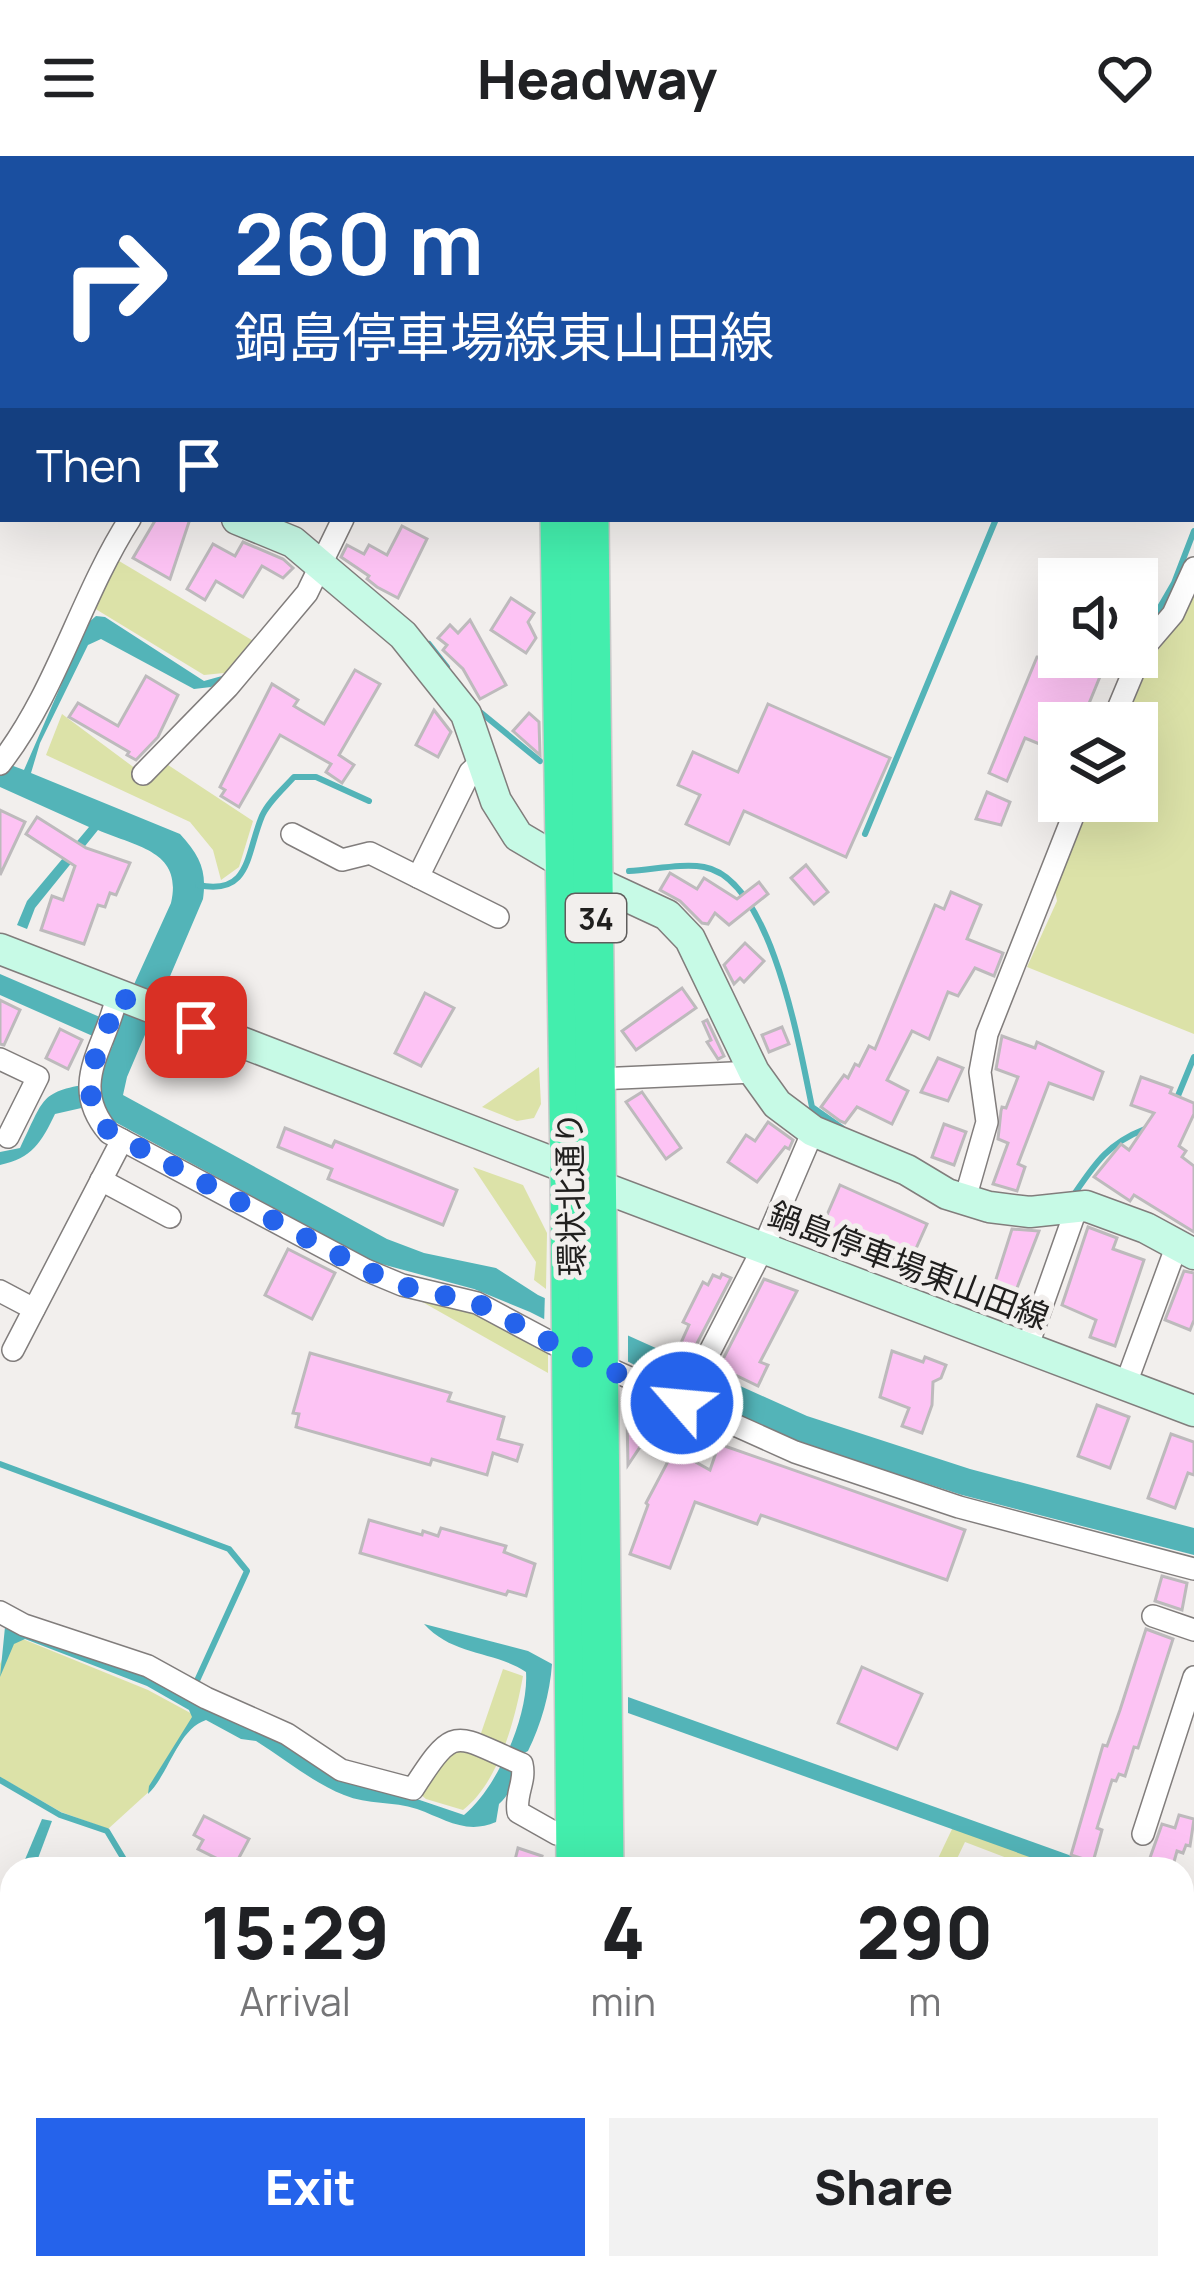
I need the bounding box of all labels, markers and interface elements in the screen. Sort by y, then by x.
text: Headway [477,41,717,115]
icon: menu [36,45,102,111]
icon: heart [1092,45,1158,111]
text: 260 m [234,185,484,300]
icon: right [36,204,192,360]
text: 鍋島停車場線東山田線 [234,299,774,373]
icon: arrive [166,432,232,498]
text: Then [36,434,142,496]
map controls [1038,558,1158,822]
button: sound [1038,558,1158,678]
button: layers [1038,702,1158,822]
road number: 34 [566,894,626,942]
pin [145,976,247,1078]
icon: arrive [163,994,229,1060]
street label: 環状北通り [546,1111,594,1277]
street label: 鍋島停車場東山田線 [762,1191,1056,1339]
position arrow [619,1340,745,1466]
text: 15:29 [201,1882,390,1981]
text: 4 [601,1882,645,1981]
text: 290 [857,1882,993,1981]
text: Arrival [240,1974,351,2028]
text: min [590,1974,656,2028]
text: m [908,1974,941,2028]
button: Exit [36,2118,585,2256]
button: Share [609,2118,1158,2256]

